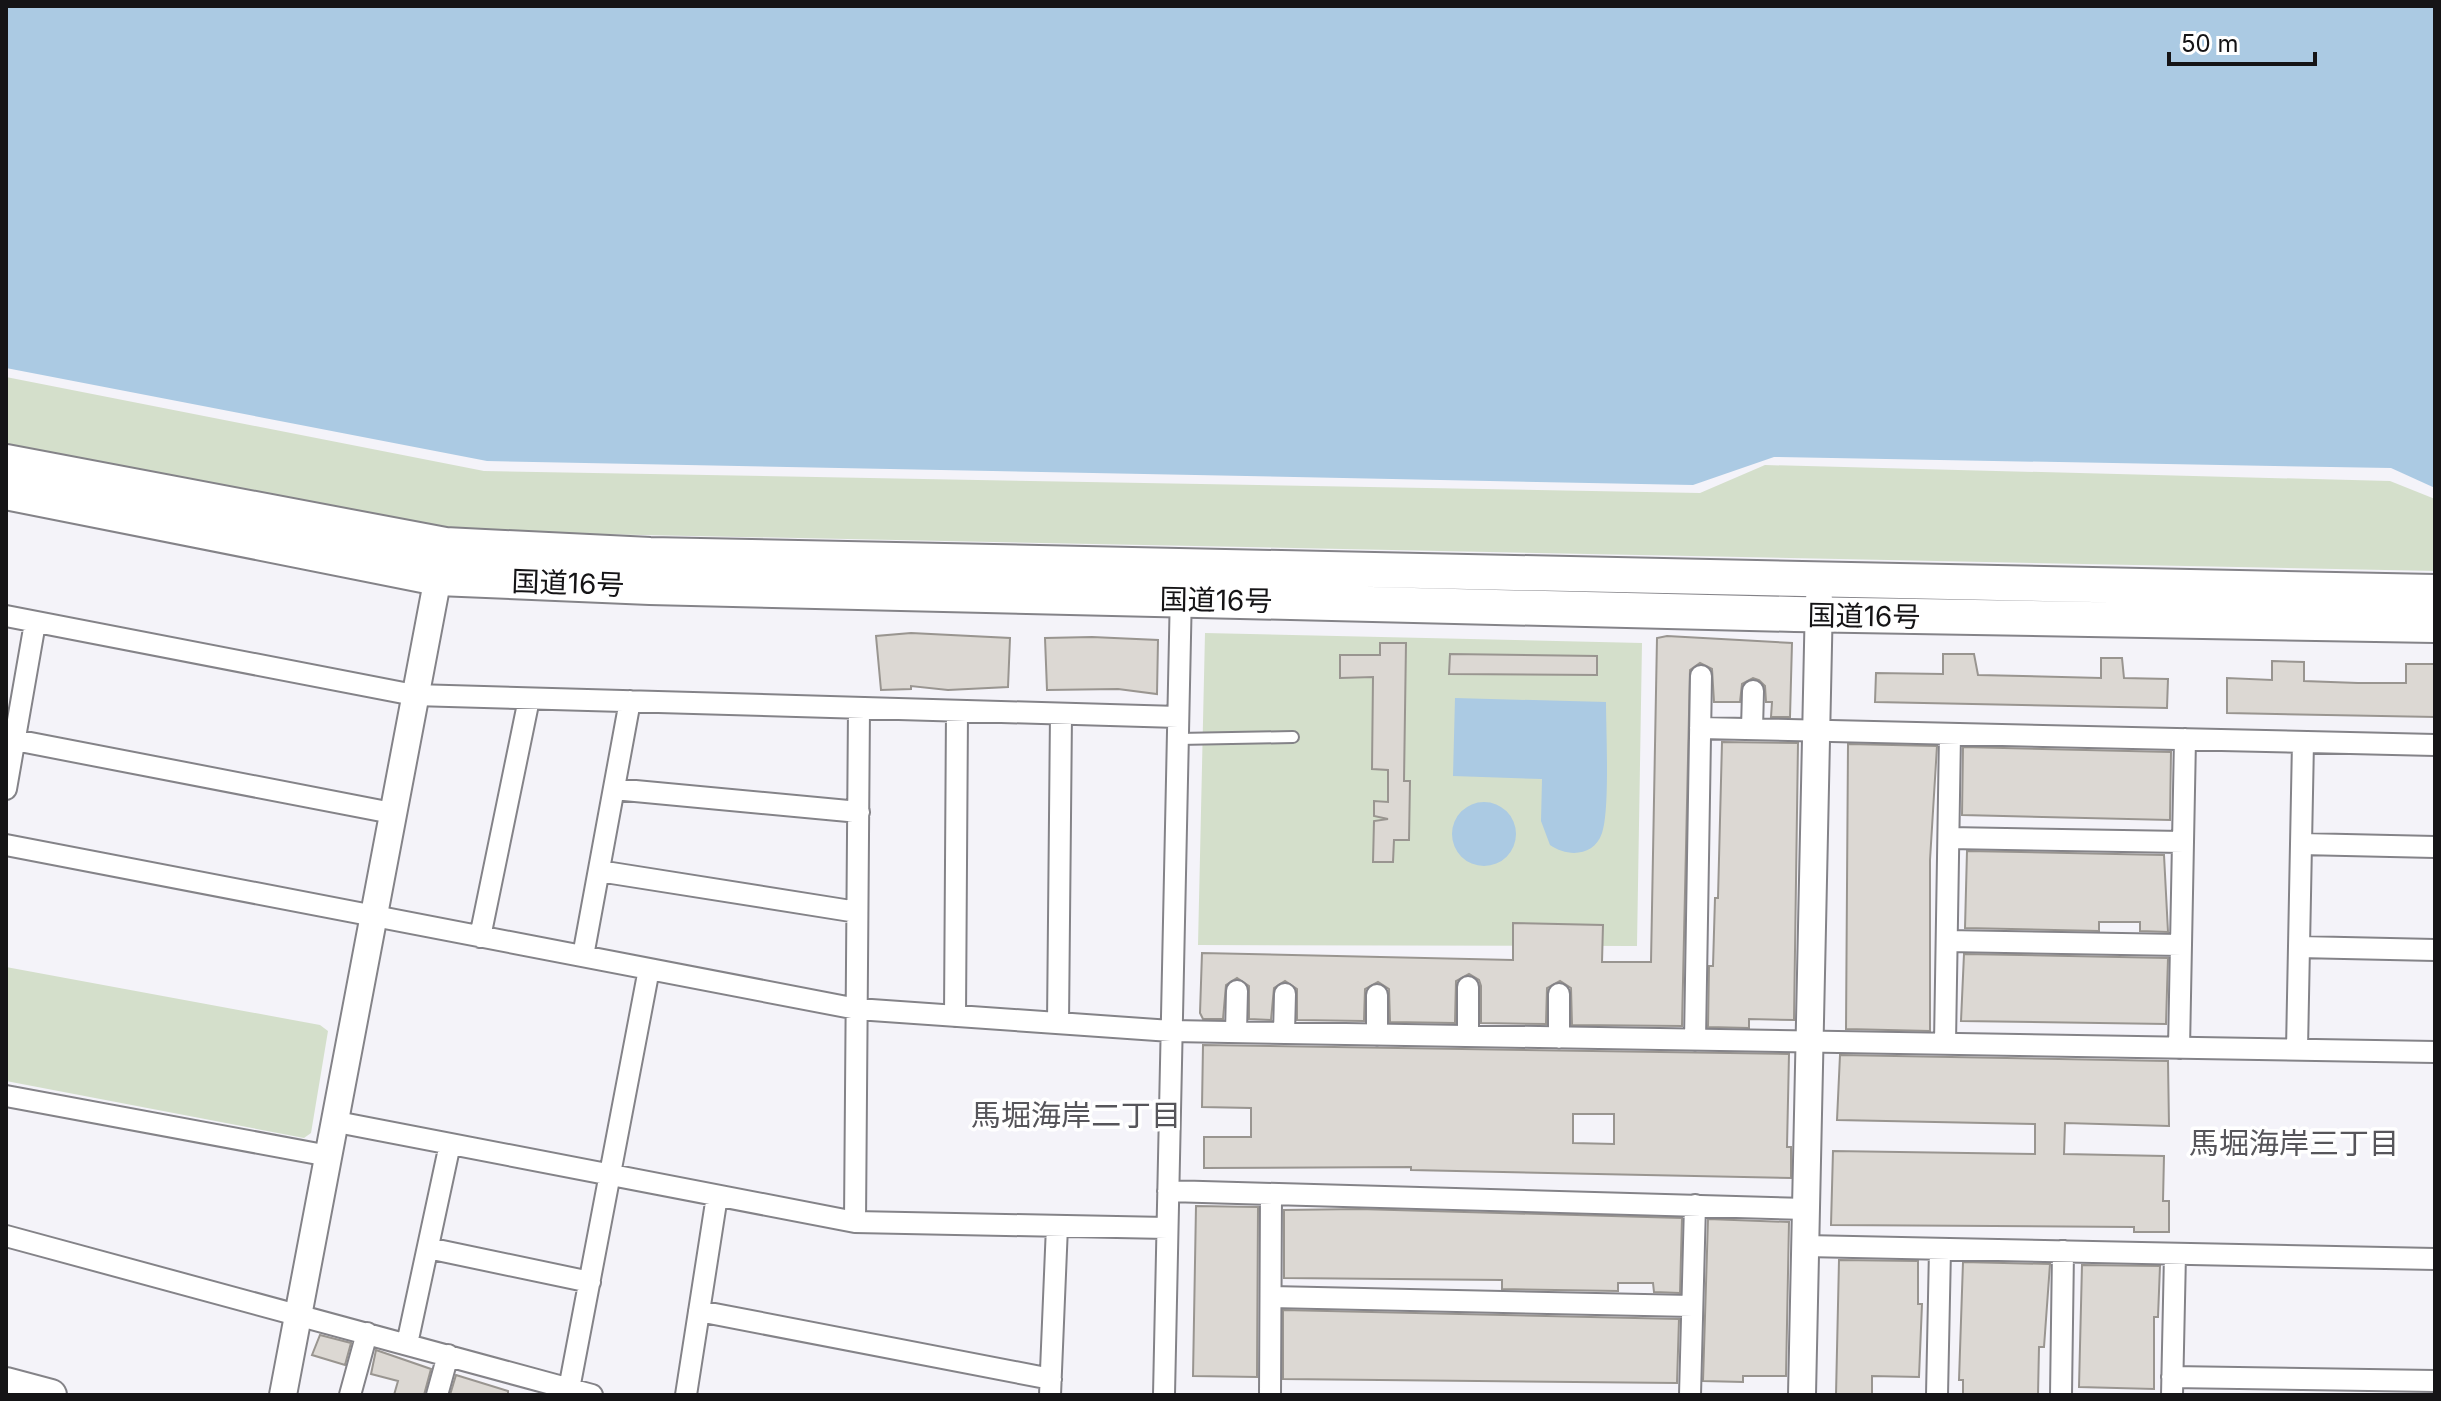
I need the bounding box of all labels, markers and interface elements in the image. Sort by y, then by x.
scale bar [2169,16,2315,66]
text: 50 m [2181,29,2239,58]
street label: 国道16号 [511,564,625,602]
street label: 国道16号 [1159,582,1273,618]
street label: 国道16号 [1807,598,1921,634]
district label: 馬堀海岸二丁目 [971,1097,1181,1133]
district label: 馬堀海岸三丁目 [2189,1125,2399,1161]

